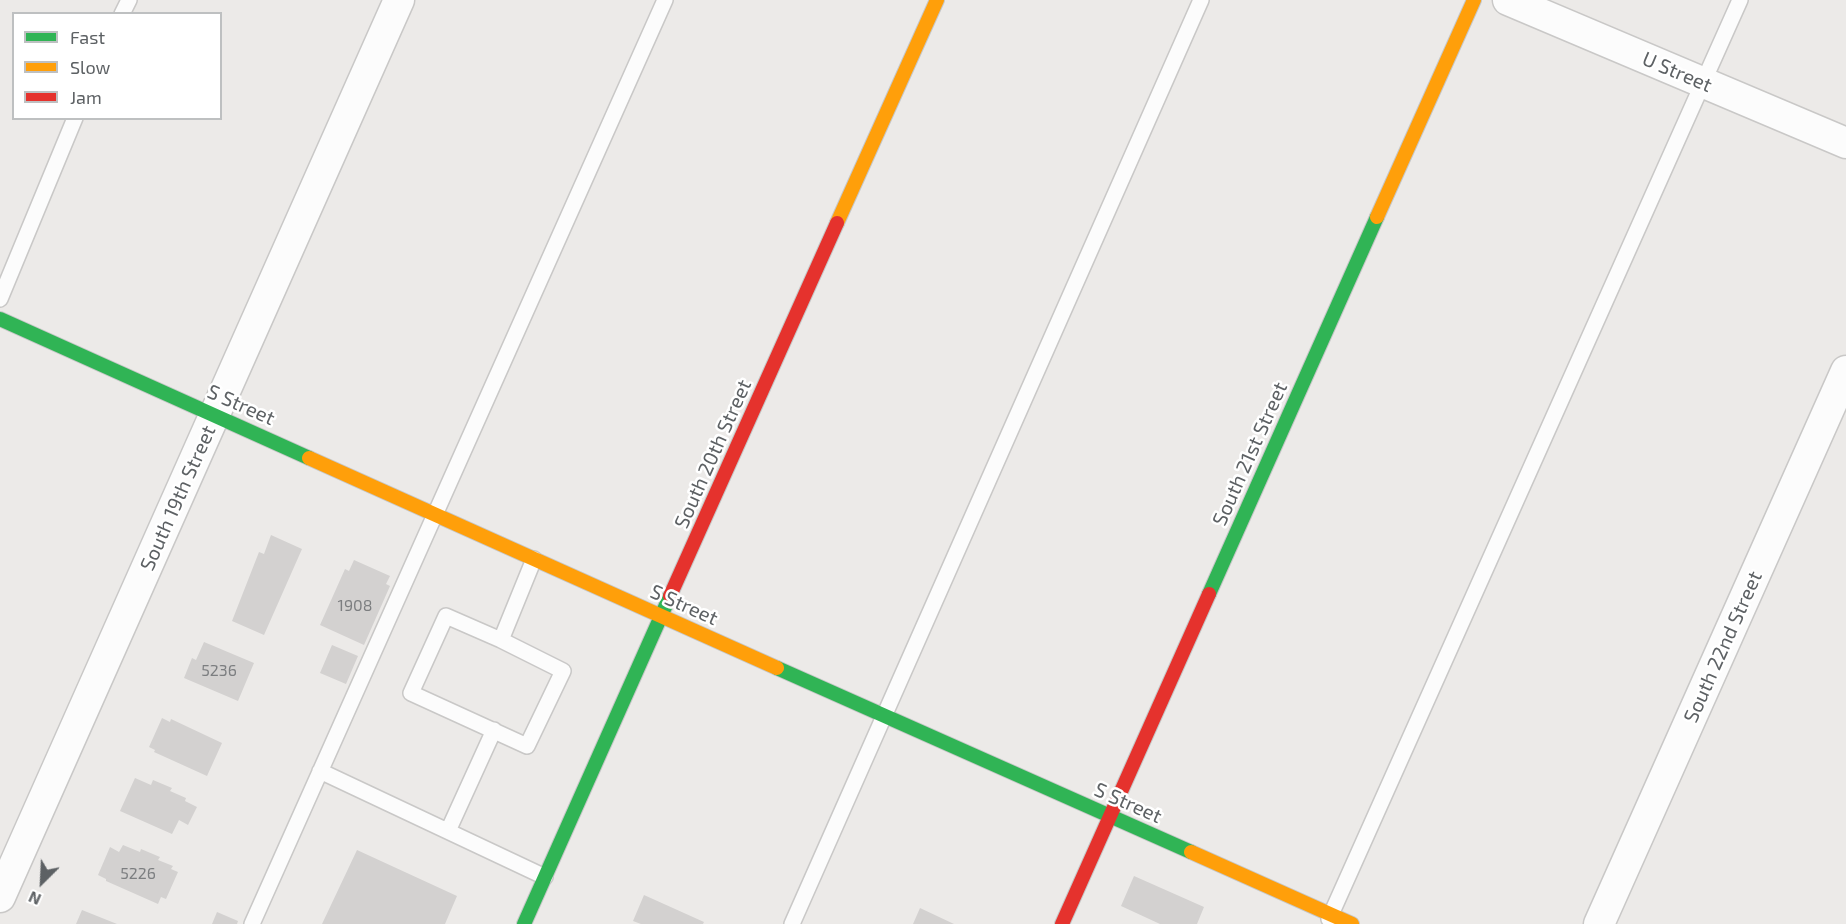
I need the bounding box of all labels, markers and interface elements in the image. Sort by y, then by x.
legend [12,12,222,120]
text: Fast [70,26,105,48]
street label: U Street [1639,47,1715,97]
text: Slow [70,56,110,78]
text: Jam [70,86,102,108]
street label: South 20th Street [669,376,757,532]
street label: South 21st Street [1208,378,1292,530]
street label: S Street [204,380,278,430]
street label: South 19th Street [135,422,221,574]
street label: South 22nd Street [1679,568,1767,726]
street label: S Street [647,580,721,630]
house number: 1908 [338,596,372,616]
house number: 5236 [201,661,237,681]
street label: S Street [1091,778,1165,828]
north arrow [12,852,72,912]
house number: 5226 [120,864,156,884]
text: N [25,888,44,910]

